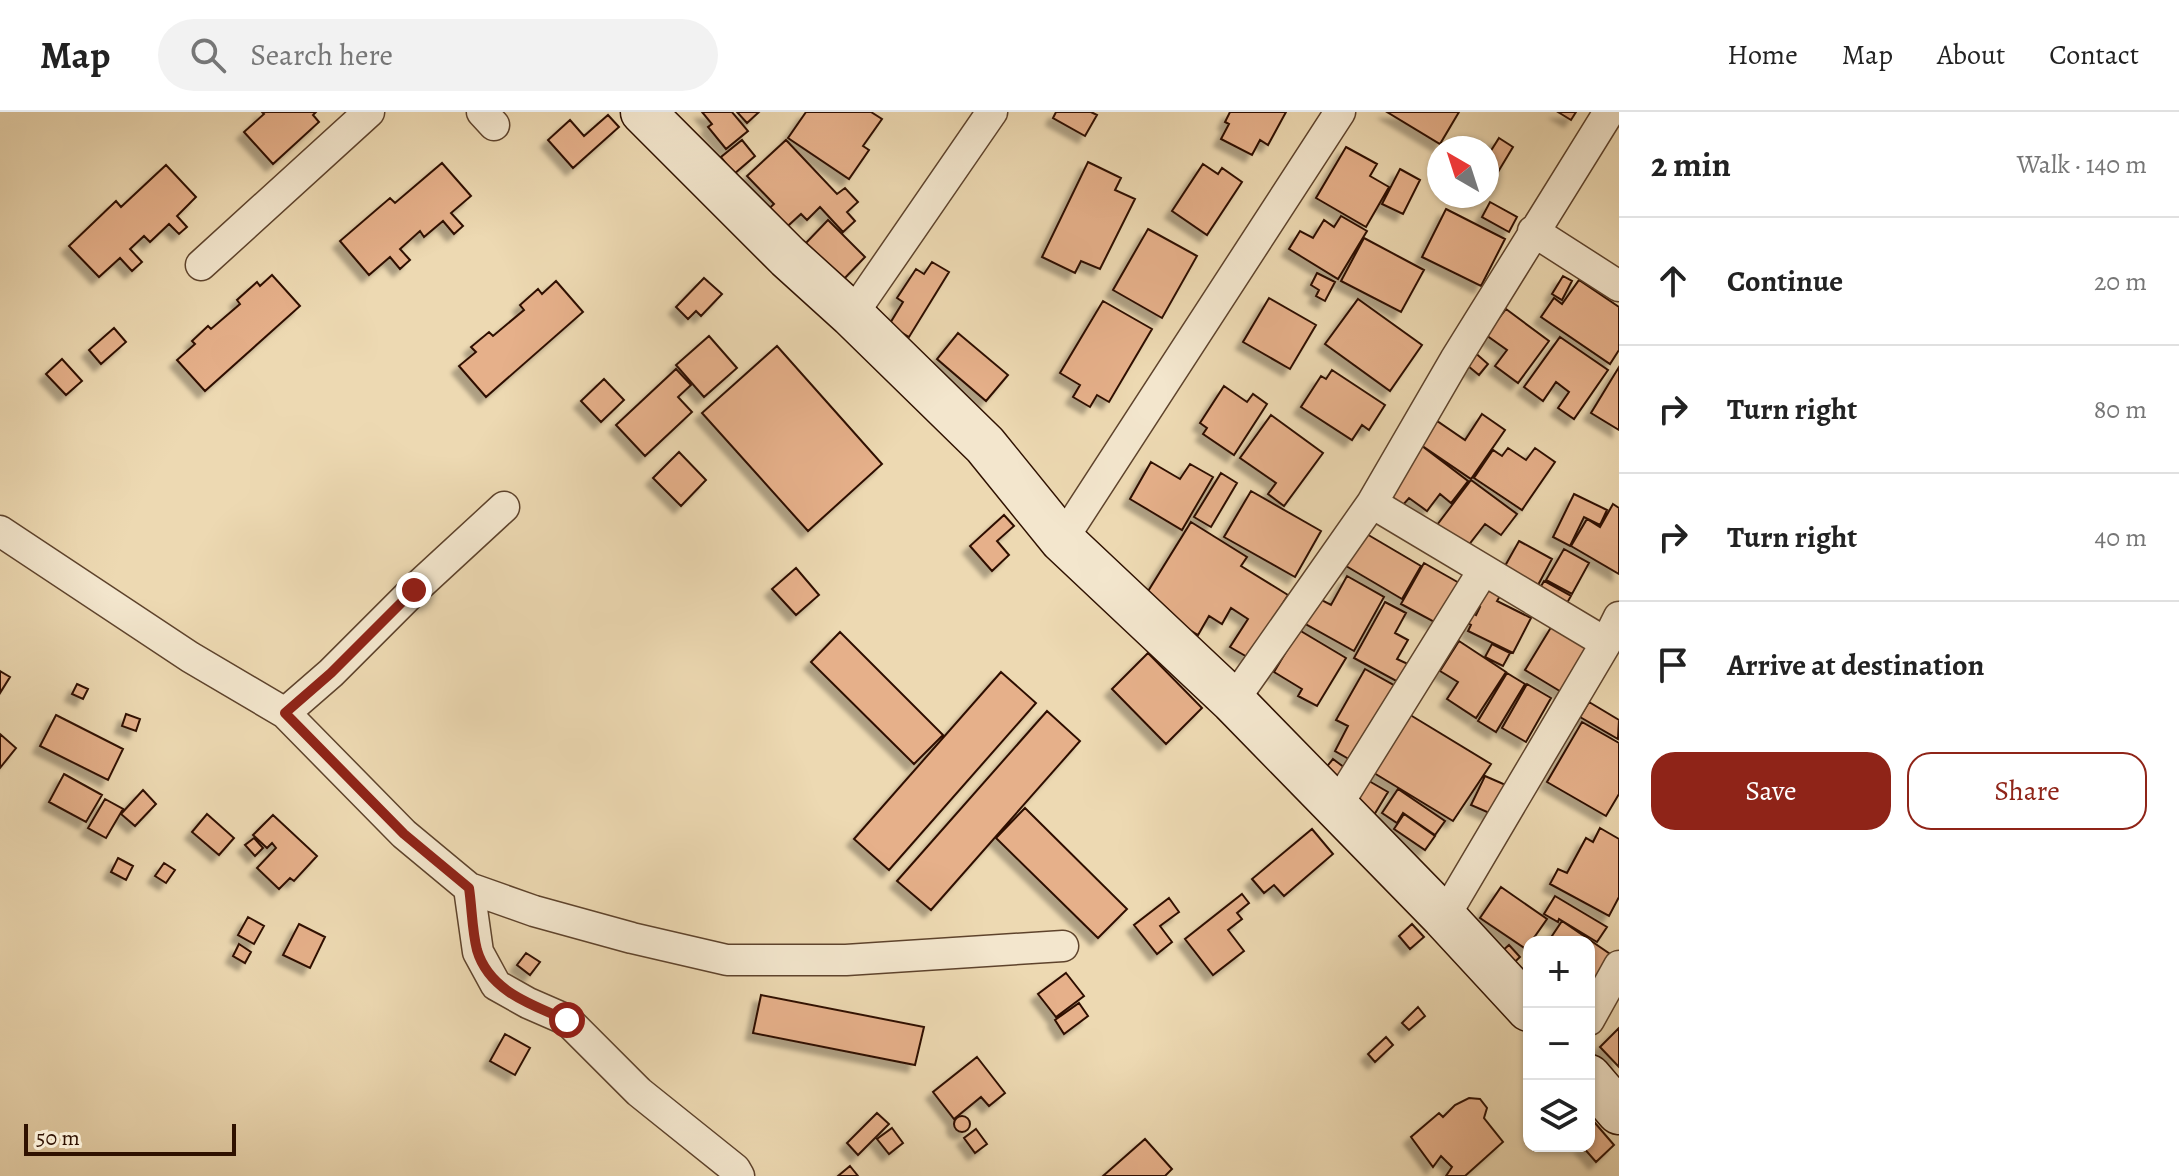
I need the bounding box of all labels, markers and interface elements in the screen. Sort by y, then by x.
search box [158,19,718,91]
text: Map [40,29,110,81]
icon: search [186,33,230,77]
text: Search here [250,35,393,75]
text: Home [1727,36,1798,74]
text: Map [1842,36,1893,74]
text: About [1937,36,2005,74]
text: Contact [2049,36,2139,74]
north arrow [1427,136,1499,208]
text: 2 min [1651,141,1731,188]
text: Walk · 140 m [2017,147,2147,182]
icon: ahead [1651,259,1695,303]
text: Continue [1727,261,1843,301]
text: 20 m [2094,264,2147,299]
icon: right [1651,387,1695,431]
text: Turn right [1727,389,1857,429]
text: 80 m [2094,392,2147,427]
icon: right [1651,515,1695,559]
text: Turn right [1727,517,1857,557]
text: 40 m [2095,520,2147,555]
route end [396,572,432,608]
icon: arrive [1651,643,1695,687]
text: Arrive at destination [1727,645,1984,685]
button: Save [1651,752,1891,830]
button: Share [1907,752,2147,830]
map controls [1523,936,1595,1152]
button: + [1523,936,1595,1008]
route start [549,1002,585,1038]
button: − [1523,1008,1595,1080]
button: layers [1523,1080,1595,1152]
scale bar [24,1120,236,1156]
text: 50 m [36,1123,80,1153]

